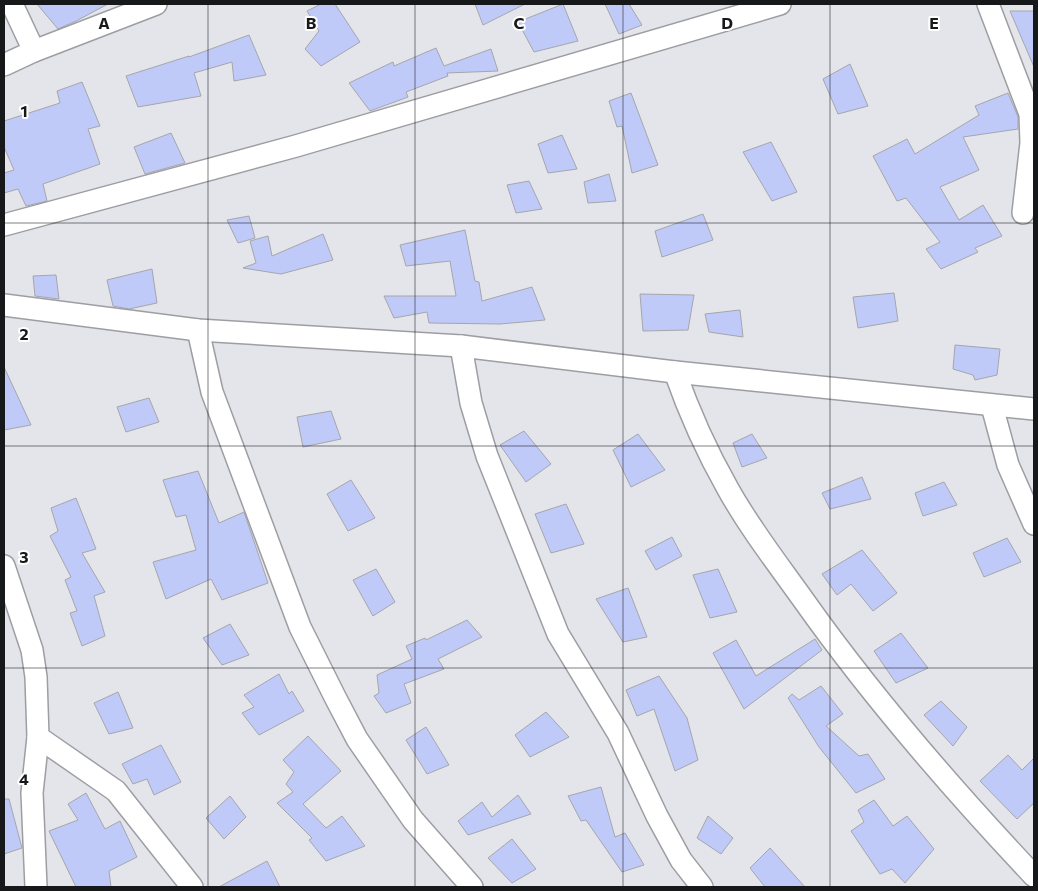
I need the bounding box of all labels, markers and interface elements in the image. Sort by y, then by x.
text: A [98,13,110,32]
text: B [306,13,317,32]
text: C [514,13,525,32]
text: D [721,13,733,32]
text: E [929,13,939,32]
text: 1 [20,101,28,120]
text: 2 [19,324,29,343]
text: 3 [19,547,29,566]
text: 4 [19,769,29,788]

